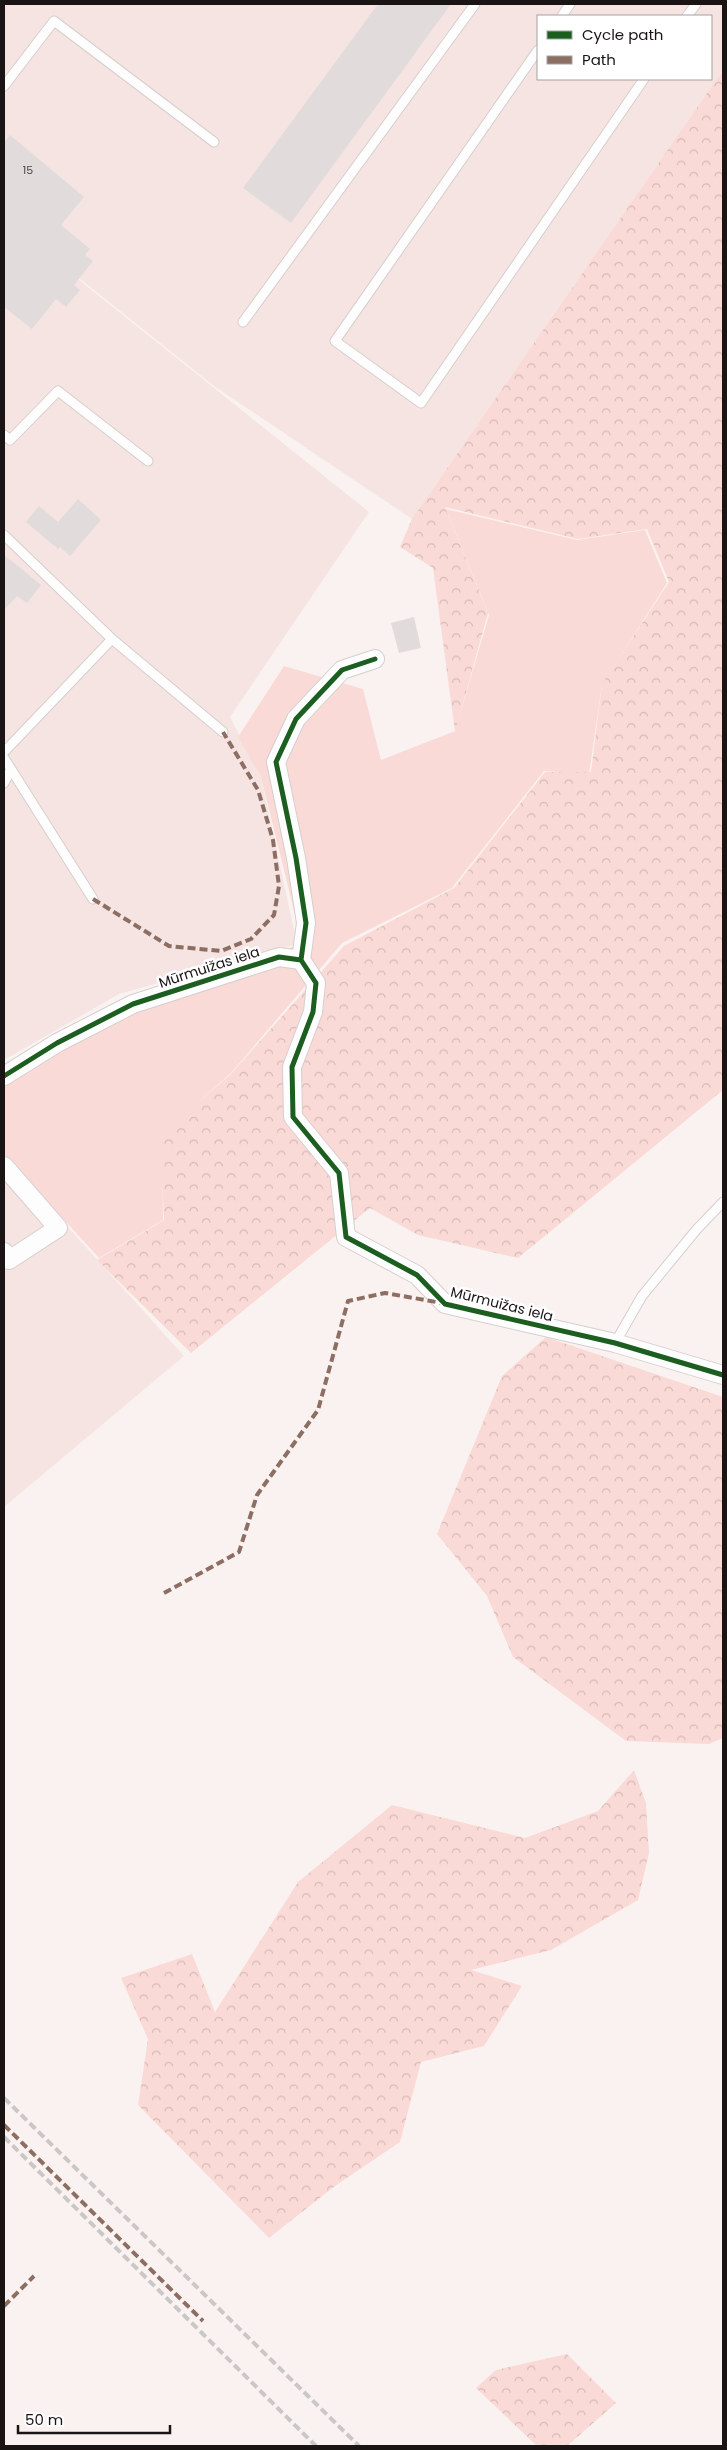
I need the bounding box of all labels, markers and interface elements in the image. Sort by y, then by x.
legend [537,15,712,80]
text: Cycle path [582,24,663,45]
text: Path [582,49,616,70]
house number: 15 [23,162,33,178]
street label: Mūrmuižas iela [156,941,262,993]
street label: Mūrmuižas iela [449,1282,555,1326]
scale bar [18,2402,170,2434]
text: 50 m [25,2409,63,2430]

